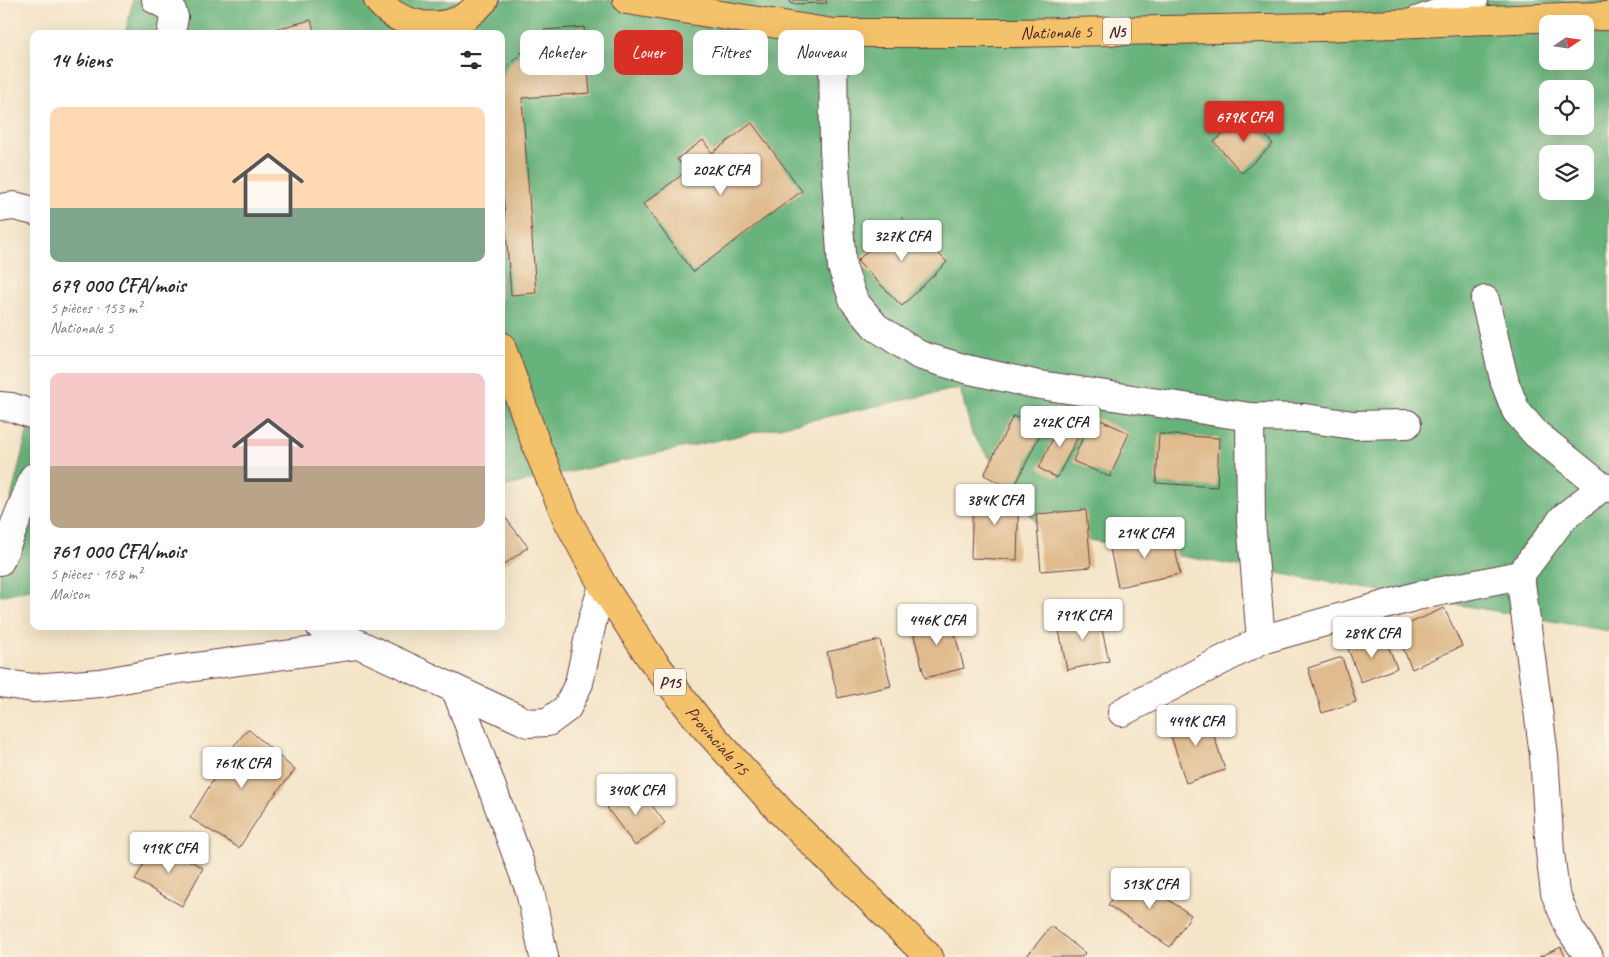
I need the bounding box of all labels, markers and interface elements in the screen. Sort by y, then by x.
north arrow [1539,15,1594,70]
map controls [1539,15,1594,200]
road number: N5 [1103,18,1131,44]
street label: Nationale 5 [1020,20,1093,44]
chip: Acheter [520,30,604,75]
chip: Louer [614,30,683,75]
chip: Filtres [693,30,768,75]
chip: Nouveau [778,30,864,75]
icon: filters [457,46,485,74]
text: 14 biens [50,47,111,73]
button: locate [1539,80,1594,135]
pin: 679K CFA [1192,100,1296,143]
text: 679K CFA [1216,107,1272,127]
icon: home [223,140,313,230]
button: layers [1539,145,1594,200]
pin: 202K CFA [669,154,773,196]
text: 202K CFA [693,160,749,180]
pin: 327K CFA [850,220,954,262]
text: 327K CFA [874,226,930,246]
text: 679 000 CFA/mois [50,272,186,298]
text: 5 pièces · 153 m² [50,298,142,318]
text: Nationale 5 [50,318,114,338]
icon: home [223,405,313,495]
pin: 242K CFA [1008,406,1112,448]
text: 242K CFA [1032,412,1088,432]
pin: 384K CFA [943,484,1047,526]
text: 384K CFA [967,490,1023,510]
pin: 214K CFA [1093,516,1197,559]
text: 214K CFA [1117,523,1173,543]
text: 761 000 CFA/mois [50,538,186,564]
text: 5 pièces · 168 m² [50,564,142,584]
text: Maison [50,584,90,604]
pin: 791K CFA [1031,598,1135,641]
pin: 446K CFA [885,604,989,646]
text: 791K CFA [1055,605,1111,625]
text: 446K CFA [908,610,966,630]
pin: 289K CFA [1320,616,1424,659]
text: 289K CFA [1344,623,1400,643]
road number: P15 [654,669,686,696]
street label: Provinciale 15 [681,702,755,781]
pin: 449K CFA [1144,704,1248,747]
text: 449K CFA [1168,711,1224,731]
pin: 761K CFA [190,746,294,789]
text: 761K CFA [213,753,271,773]
pin: 340K CFA [584,774,688,816]
text: 340K CFA [608,780,664,800]
pin: 419K CFA [117,832,221,874]
text: 419K CFA [141,838,197,858]
pin: 513K CFA [1098,868,1202,910]
text: 513K CFA [1122,874,1178,894]

